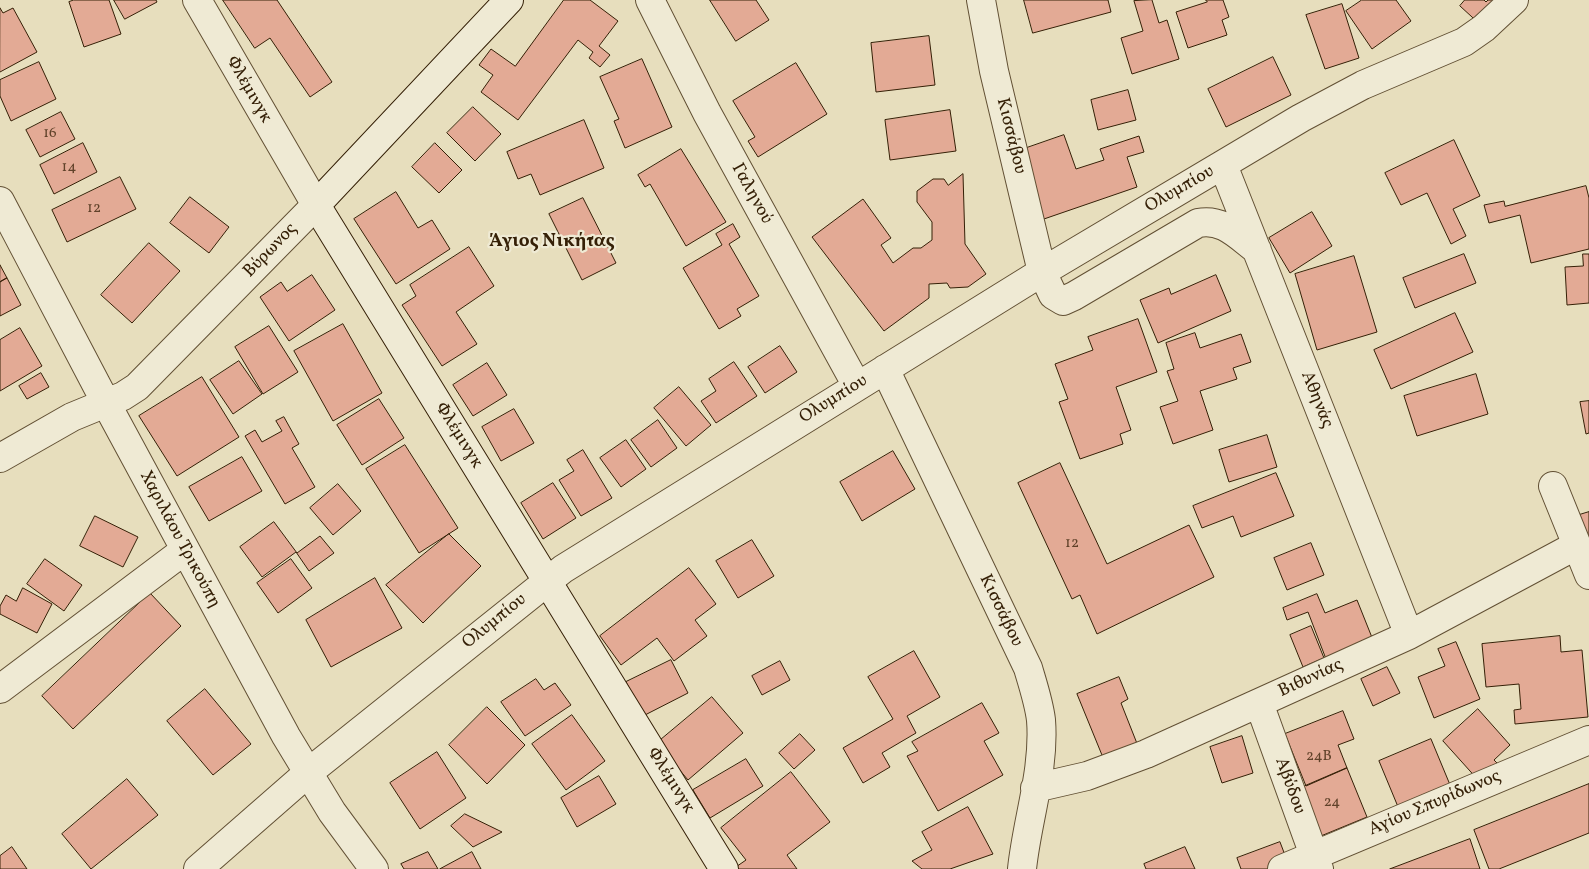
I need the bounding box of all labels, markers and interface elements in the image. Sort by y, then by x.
street label: Φλέμινγκ [220,53,276,127]
street label: Κισσάβου [990,96,1030,176]
house number: 16 [43,125,57,143]
house number: 14 [62,159,76,177]
street label: Γαληνού [726,160,776,228]
street label: Ολυμπίου [1142,162,1218,218]
house number: 12 [87,200,101,218]
street label: Βύρωνος [240,219,302,283]
district label: Άγιος Νικήτας [489,232,615,254]
street label: Αθηνάς [1295,368,1337,432]
street label: Ολυμπίου [796,371,872,429]
street label: Φλέμινγκ [429,399,487,473]
street label: Χαριλάου Τρικούπη [134,468,224,612]
house number: 12 [1065,535,1079,553]
street label: Κισσάβου [973,571,1027,651]
street label: Ολυμπίου [459,590,531,654]
street label: Βιθυνίας [1275,655,1347,703]
street label: Φλέμινγκ [641,744,699,818]
house number: 24B [1306,748,1332,766]
street label: Αβύδου [1269,755,1309,817]
street label: Αγίου Σπυρίδωνος [1366,766,1504,842]
house number: 24 [1324,794,1340,812]

